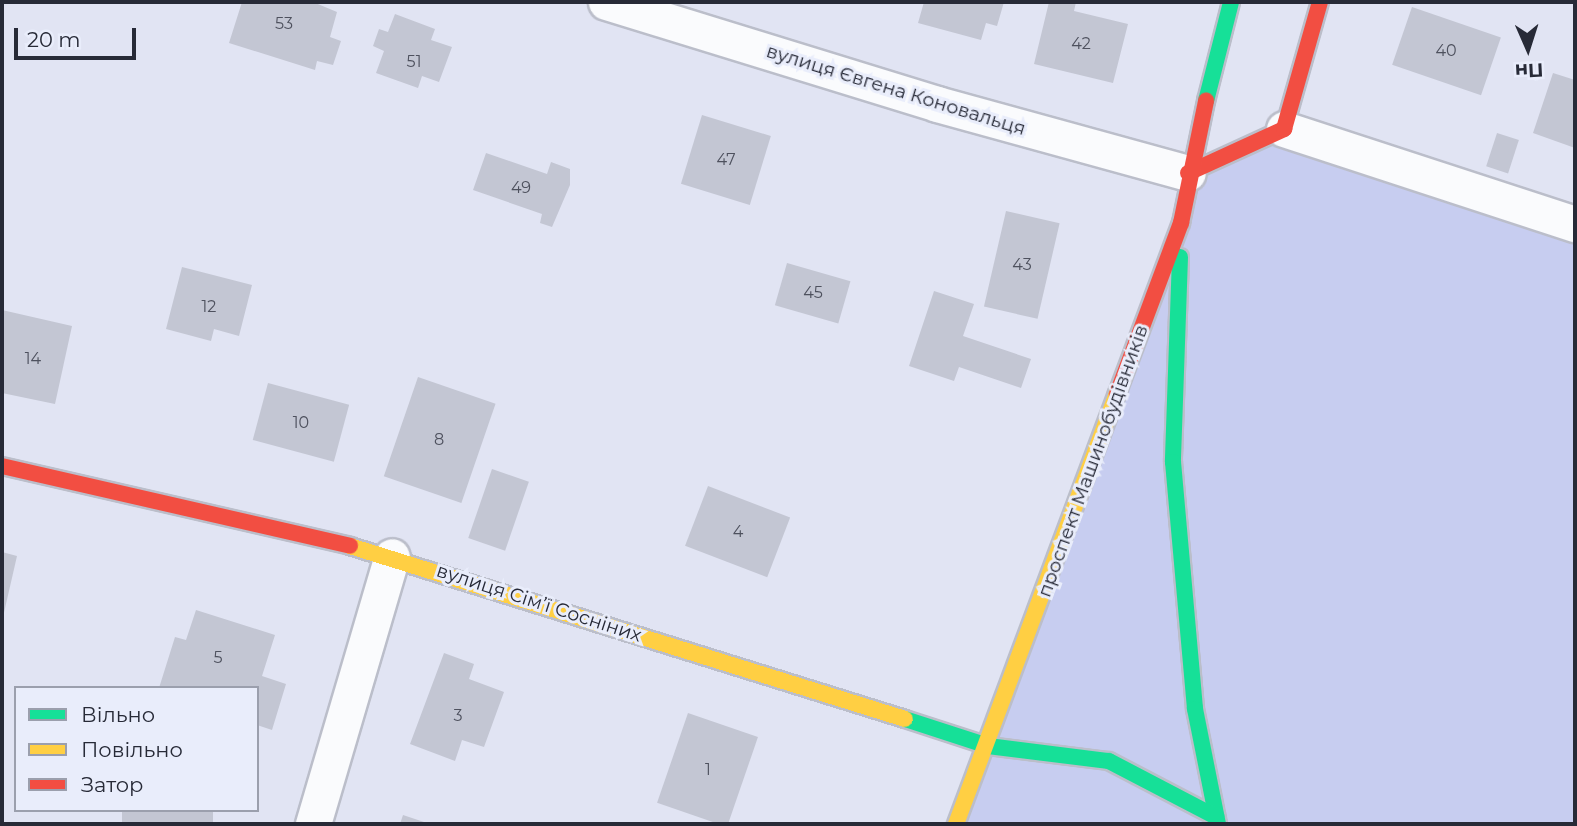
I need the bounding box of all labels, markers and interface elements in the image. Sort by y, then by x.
scale bar [18,14,140,58]
house number: 53 [275,14,293,34]
north arrow [1493,14,1563,84]
text: 20 m [27,27,81,52]
house number: 42 [1071,34,1091,54]
street label: вулиця Євгена Коновальця [764,40,1028,140]
house number: 40 [1435,41,1457,61]
house number: 51 [407,52,421,72]
text: Пн [1514,58,1544,83]
house number: 47 [716,150,736,170]
house number: 49 [511,178,531,198]
house number: 43 [1012,255,1032,275]
house number: 45 [803,283,823,303]
house number: 12 [202,297,216,317]
street label: проспект Машинобудівників [1033,322,1153,600]
house number: 14 [25,349,41,369]
house number: 10 [293,413,309,433]
house number: 8 [434,430,444,450]
house number: 4 [733,522,743,542]
street label: вулиця Сім’ї Сосніних [434,559,644,647]
house number: 5 [213,648,223,668]
legend [14,686,259,812]
text: Вільно [81,702,155,727]
house number: 3 [453,706,463,726]
text: Повільно [81,737,183,762]
house number: 1 [705,760,711,780]
text: Затор [81,772,143,797]

